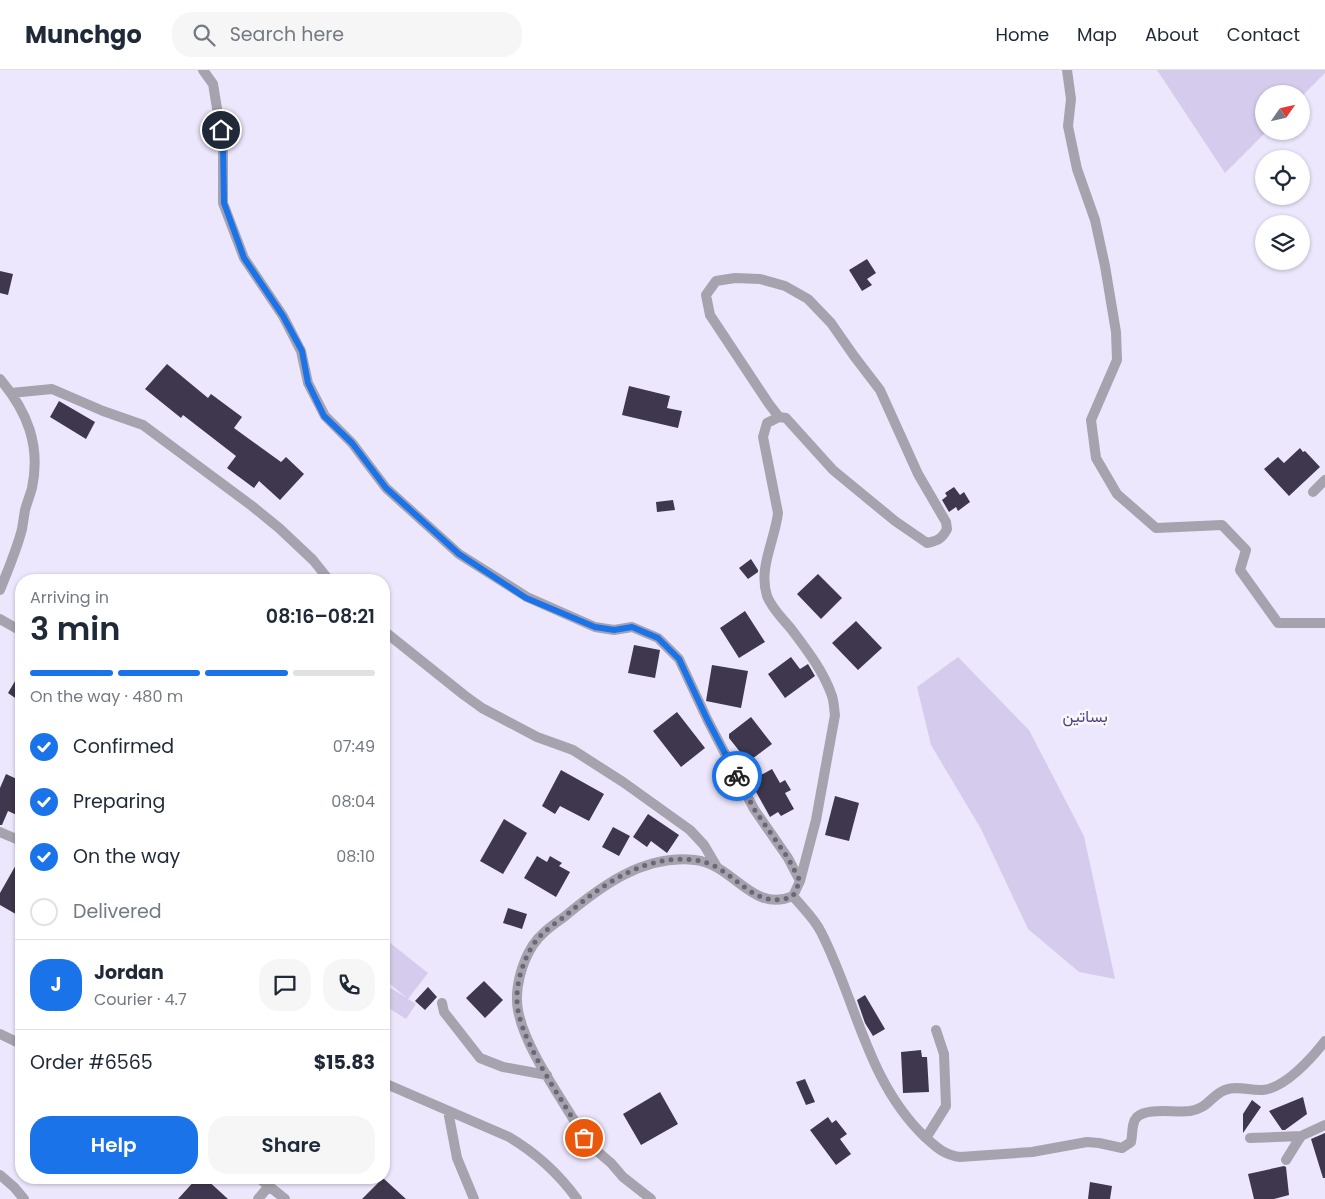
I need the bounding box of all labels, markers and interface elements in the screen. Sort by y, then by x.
search box [172,12,522,57]
text: Munchgo [25,18,142,51]
icon: search [190,21,218,49]
text: Search here [230,21,344,48]
text: Home [995,22,1049,47]
text: Map [1077,22,1117,47]
text: About [1145,22,1199,47]
text: Contact [1227,22,1300,47]
north arrow [1255,85,1310,140]
map controls [1255,85,1310,270]
pin [200,109,242,151]
icon: home [207,116,235,144]
button: locate [1255,150,1310,205]
button: layers [1255,215,1310,270]
text: Arriving in [30,586,109,609]
text: 08:16–08:21 [266,603,375,630]
text: 3 min [30,606,120,651]
text: On the way · 480 m [30,685,183,708]
district label: بساتين [1062,705,1108,728]
icon: check [30,733,58,761]
text: Confirmed [73,733,174,760]
text: 07:49 [333,735,375,758]
courier [712,751,762,801]
icon: bike [723,762,751,790]
icon: check [30,788,58,816]
text: Preparing [73,788,165,815]
text: 08:04 [331,790,375,813]
icon: check [30,843,58,871]
text: On the way [73,843,180,870]
text: 08:10 [336,845,375,868]
text: Delivered [73,898,162,925]
text: Jordan [94,959,164,986]
button: chat [259,959,311,1011]
button: phone [323,959,375,1011]
text: J [51,971,61,998]
text: Courier · 4.7 [94,988,187,1011]
text: Order #6565 [30,1049,153,1076]
text: $15.83 [314,1049,375,1076]
button: Help [30,1116,198,1174]
button: Share [208,1116,375,1174]
pin [563,1117,605,1159]
icon: bag [570,1124,598,1152]

